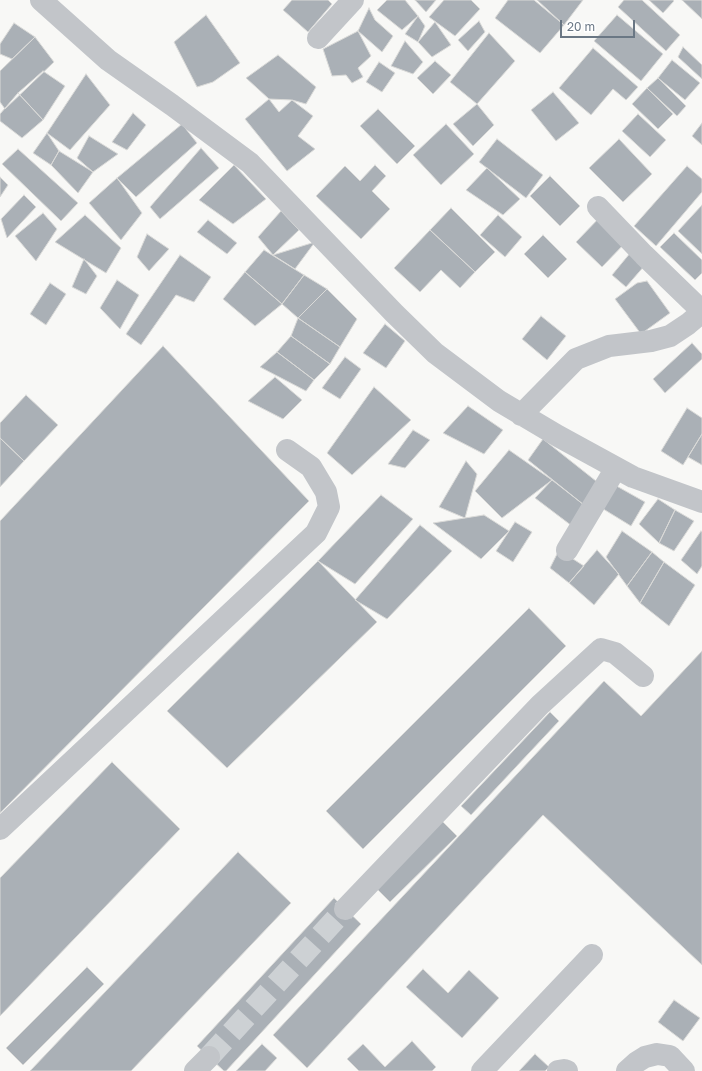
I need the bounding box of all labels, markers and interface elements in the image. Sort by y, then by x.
scale bar [562,12,637,38]
text: 20 m [567,19,595,34]

